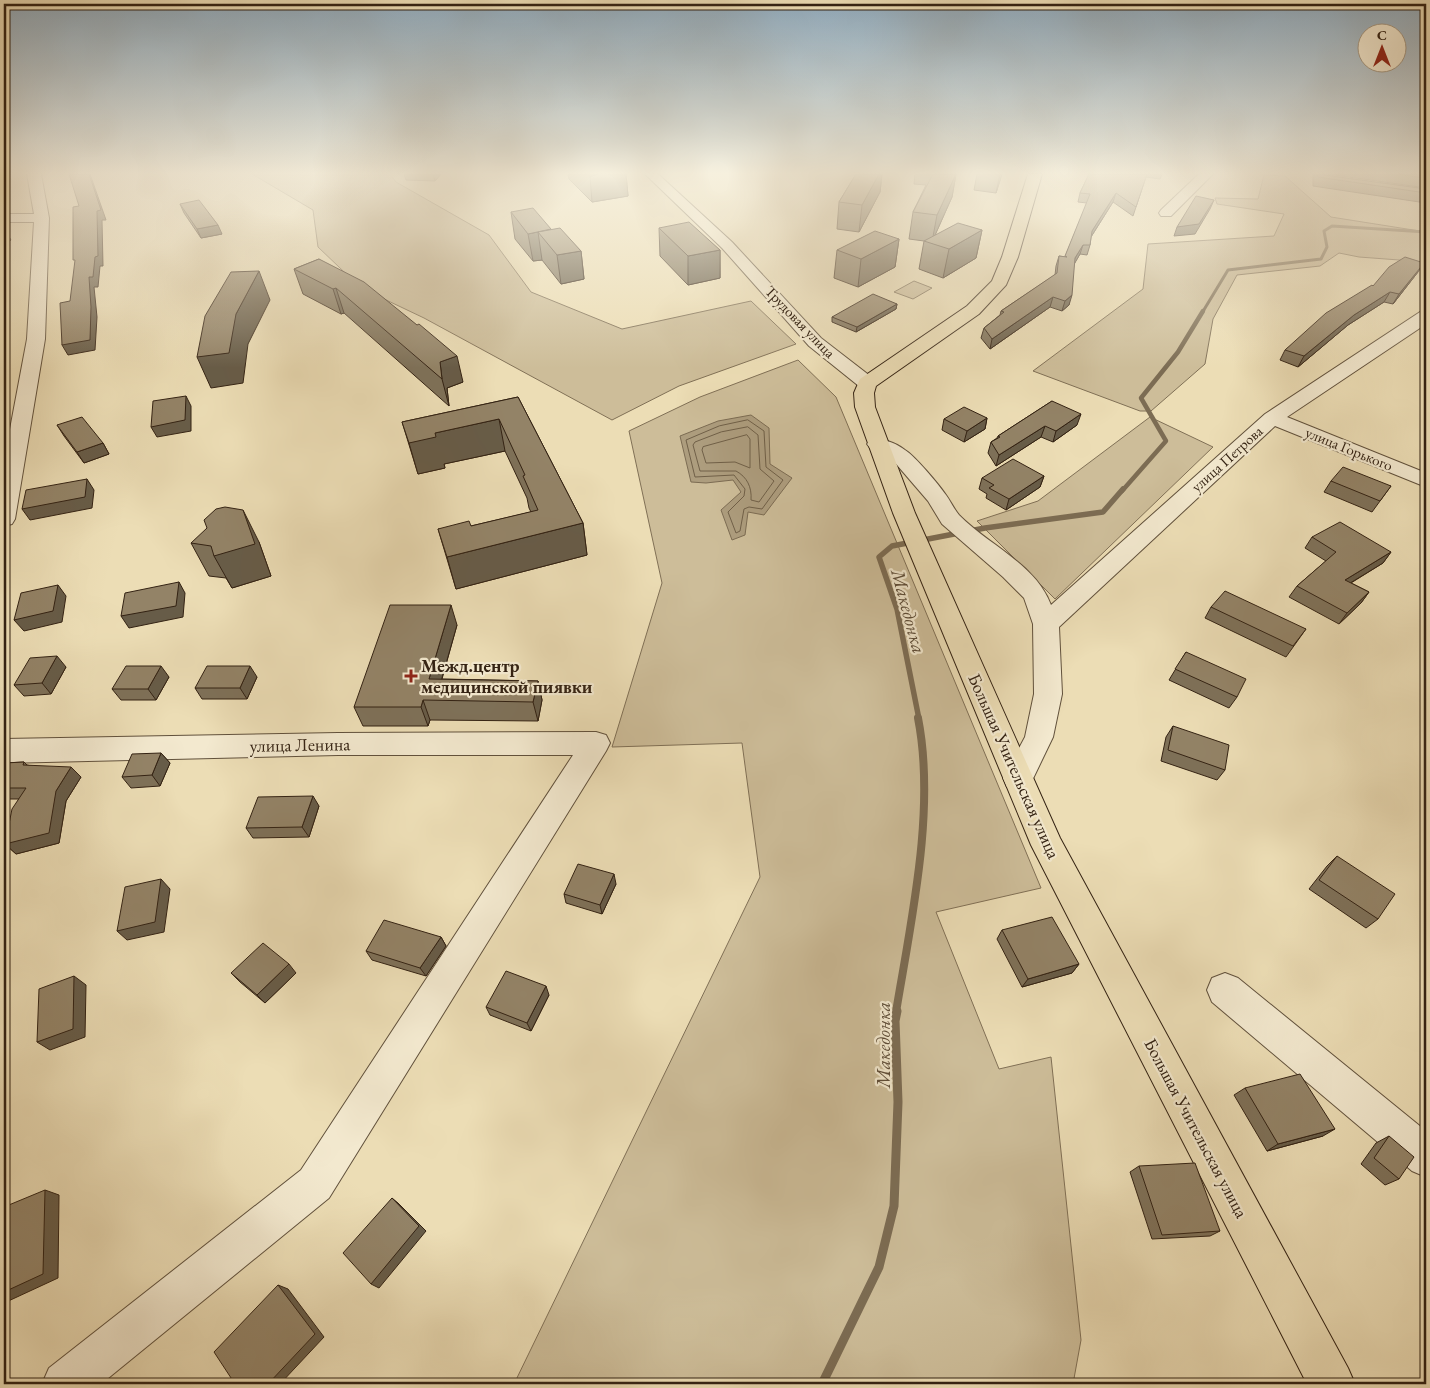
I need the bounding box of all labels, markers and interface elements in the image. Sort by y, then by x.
north arrow [1358,22,1408,72]
text: С [1377,26,1387,44]
street label: Трудовая улица [761,281,840,362]
street label: улица Петрова [1187,421,1266,496]
street label: улица Горького [1303,422,1396,475]
water label: Македонка [885,565,932,656]
place label: Межд.центр медицинской пиявки [421,654,593,698]
marker: Межд.центр медицинской пиявки [405,670,417,682]
street label: Большая Учительская улица [963,670,1066,863]
street label: улица Ленина [249,732,351,757]
water label: Македонка [871,1002,896,1089]
street label: Большая Учительская улица [1139,1034,1254,1222]

